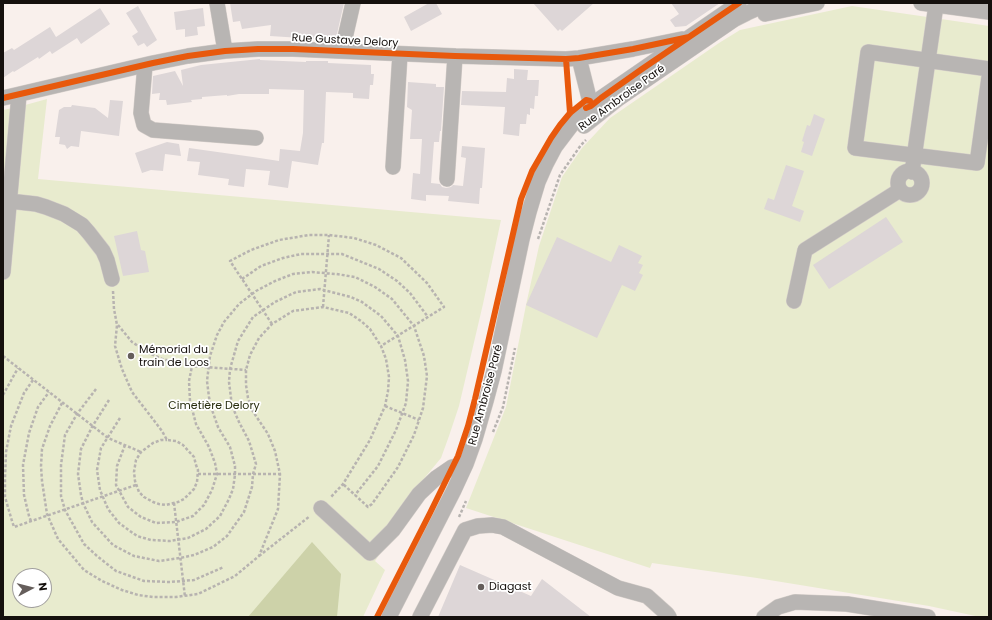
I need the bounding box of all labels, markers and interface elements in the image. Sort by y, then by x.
street label: Rue Gustave Delory [291,32,399,50]
street label: Rue Ambroise Paré [576,62,668,134]
place label: Mémorial du train de Loos [139,343,209,369]
street label: Rue Ambroise Paré [466,343,506,447]
marker: Mémorial du train de Loos [126,351,136,361]
park label: Cimetière Delory [168,399,260,413]
north arrow [12,568,52,608]
place label: Diagast [489,580,532,594]
text: N [34,582,51,592]
marker: Diagast [476,582,486,592]

